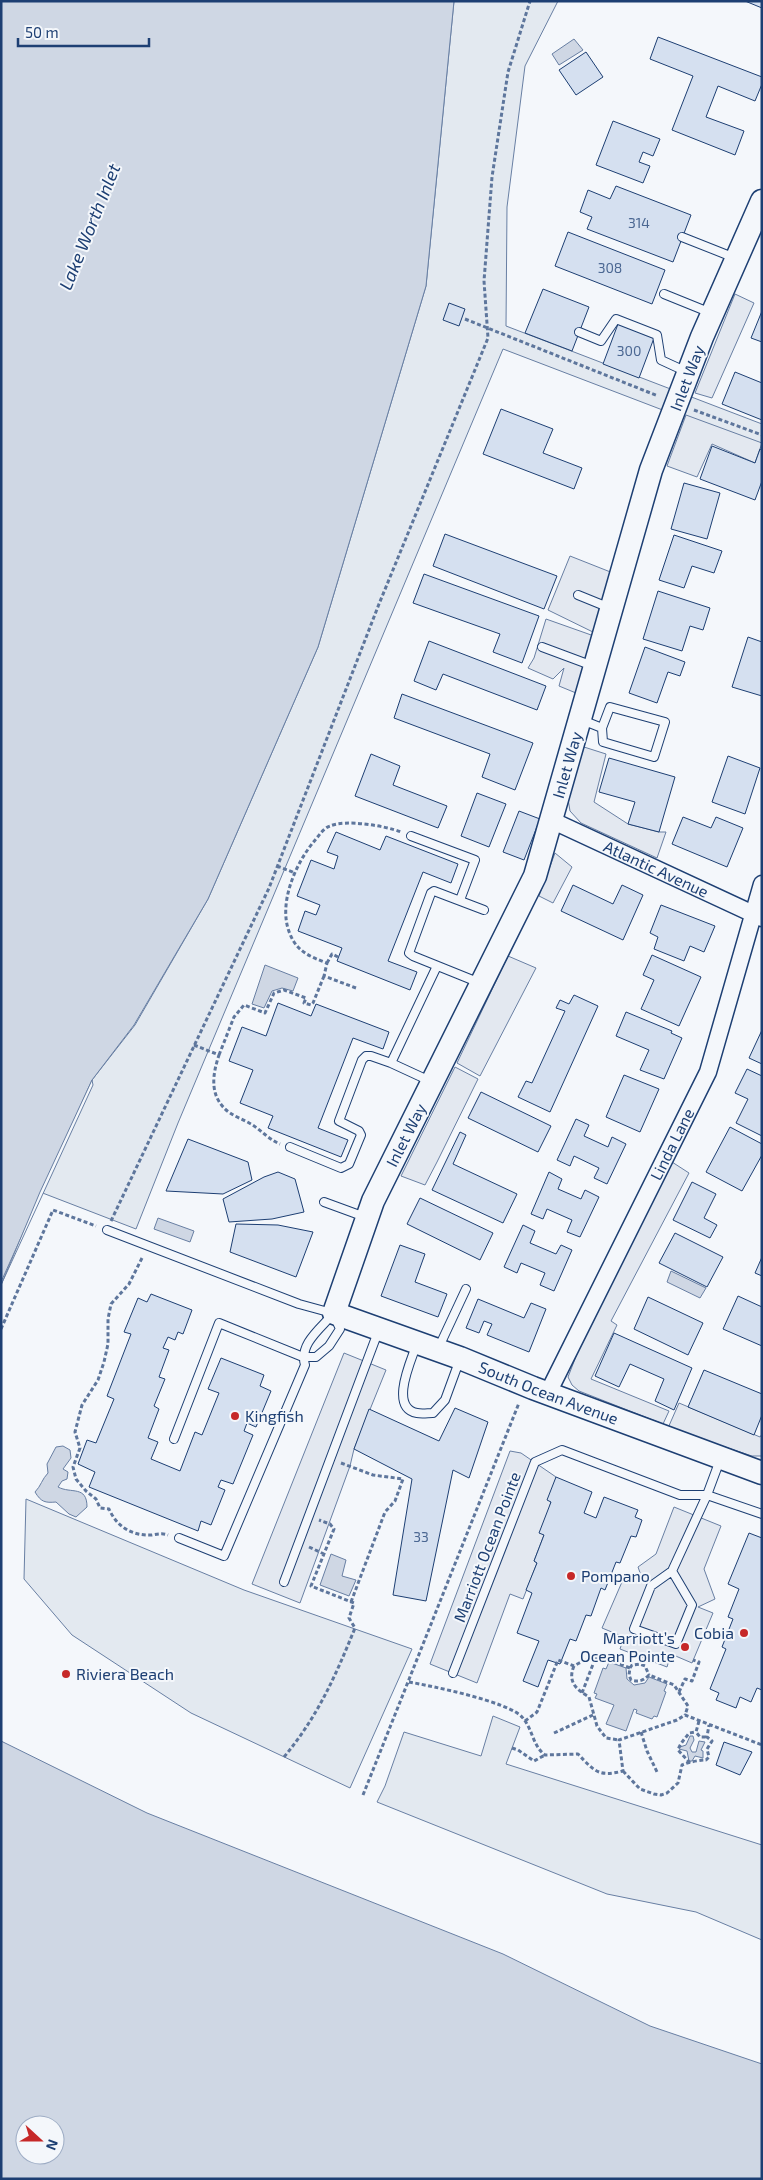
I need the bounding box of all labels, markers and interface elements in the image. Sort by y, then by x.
scale bar [18,15,149,47]
text: 50 m [25,23,59,41]
water label: Lake Worth Inlet [54,160,124,293]
house number: 314 [628,214,650,231]
house number: 308 [598,259,622,276]
house number: 300 [617,342,641,359]
street label: Inlet Way [665,342,708,413]
street label: Inlet Way [548,729,585,800]
street label: Atlantic Avenue [601,836,712,901]
street label: Inlet Way [382,1099,430,1170]
street label: Linda Lane [646,1105,697,1183]
street label: South Ocean Avenue [476,1357,621,1428]
place label: Kingfish [245,1406,304,1425]
marker: Kingfish [229,1410,241,1422]
street label: Marriott Ocean Pointe [449,1469,524,1625]
house number: 33 [413,1528,429,1545]
place label: Pompano [581,1566,650,1585]
marker: Pompano [565,1570,577,1582]
place label: Cobia [694,1623,734,1642]
marker: Cobia [738,1627,750,1639]
place label: Marriott’s Ocean Pointe [580,1628,675,1665]
marker: Marriott’s Ocean Pointe [679,1641,691,1653]
place label: Riviera Beach [76,1664,174,1683]
marker: Riviera Beach [60,1668,72,1680]
north arrow [15,2115,65,2165]
text: N [43,2137,62,2153]

